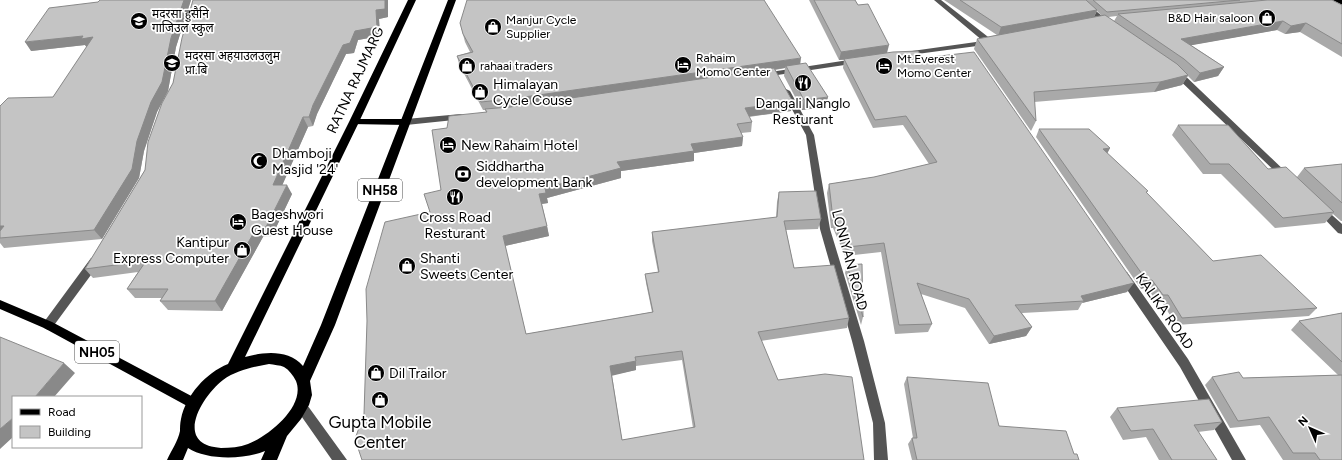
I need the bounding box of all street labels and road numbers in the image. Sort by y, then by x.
street label: RATNA RAJMARG [323,24,388,136]
road number: NH58 [358,179,402,201]
street label: LONIYAN ROAD [828,208,871,312]
street label: KALIKA ROAD [1132,270,1197,353]
road number: NH05 [75,341,119,363]

